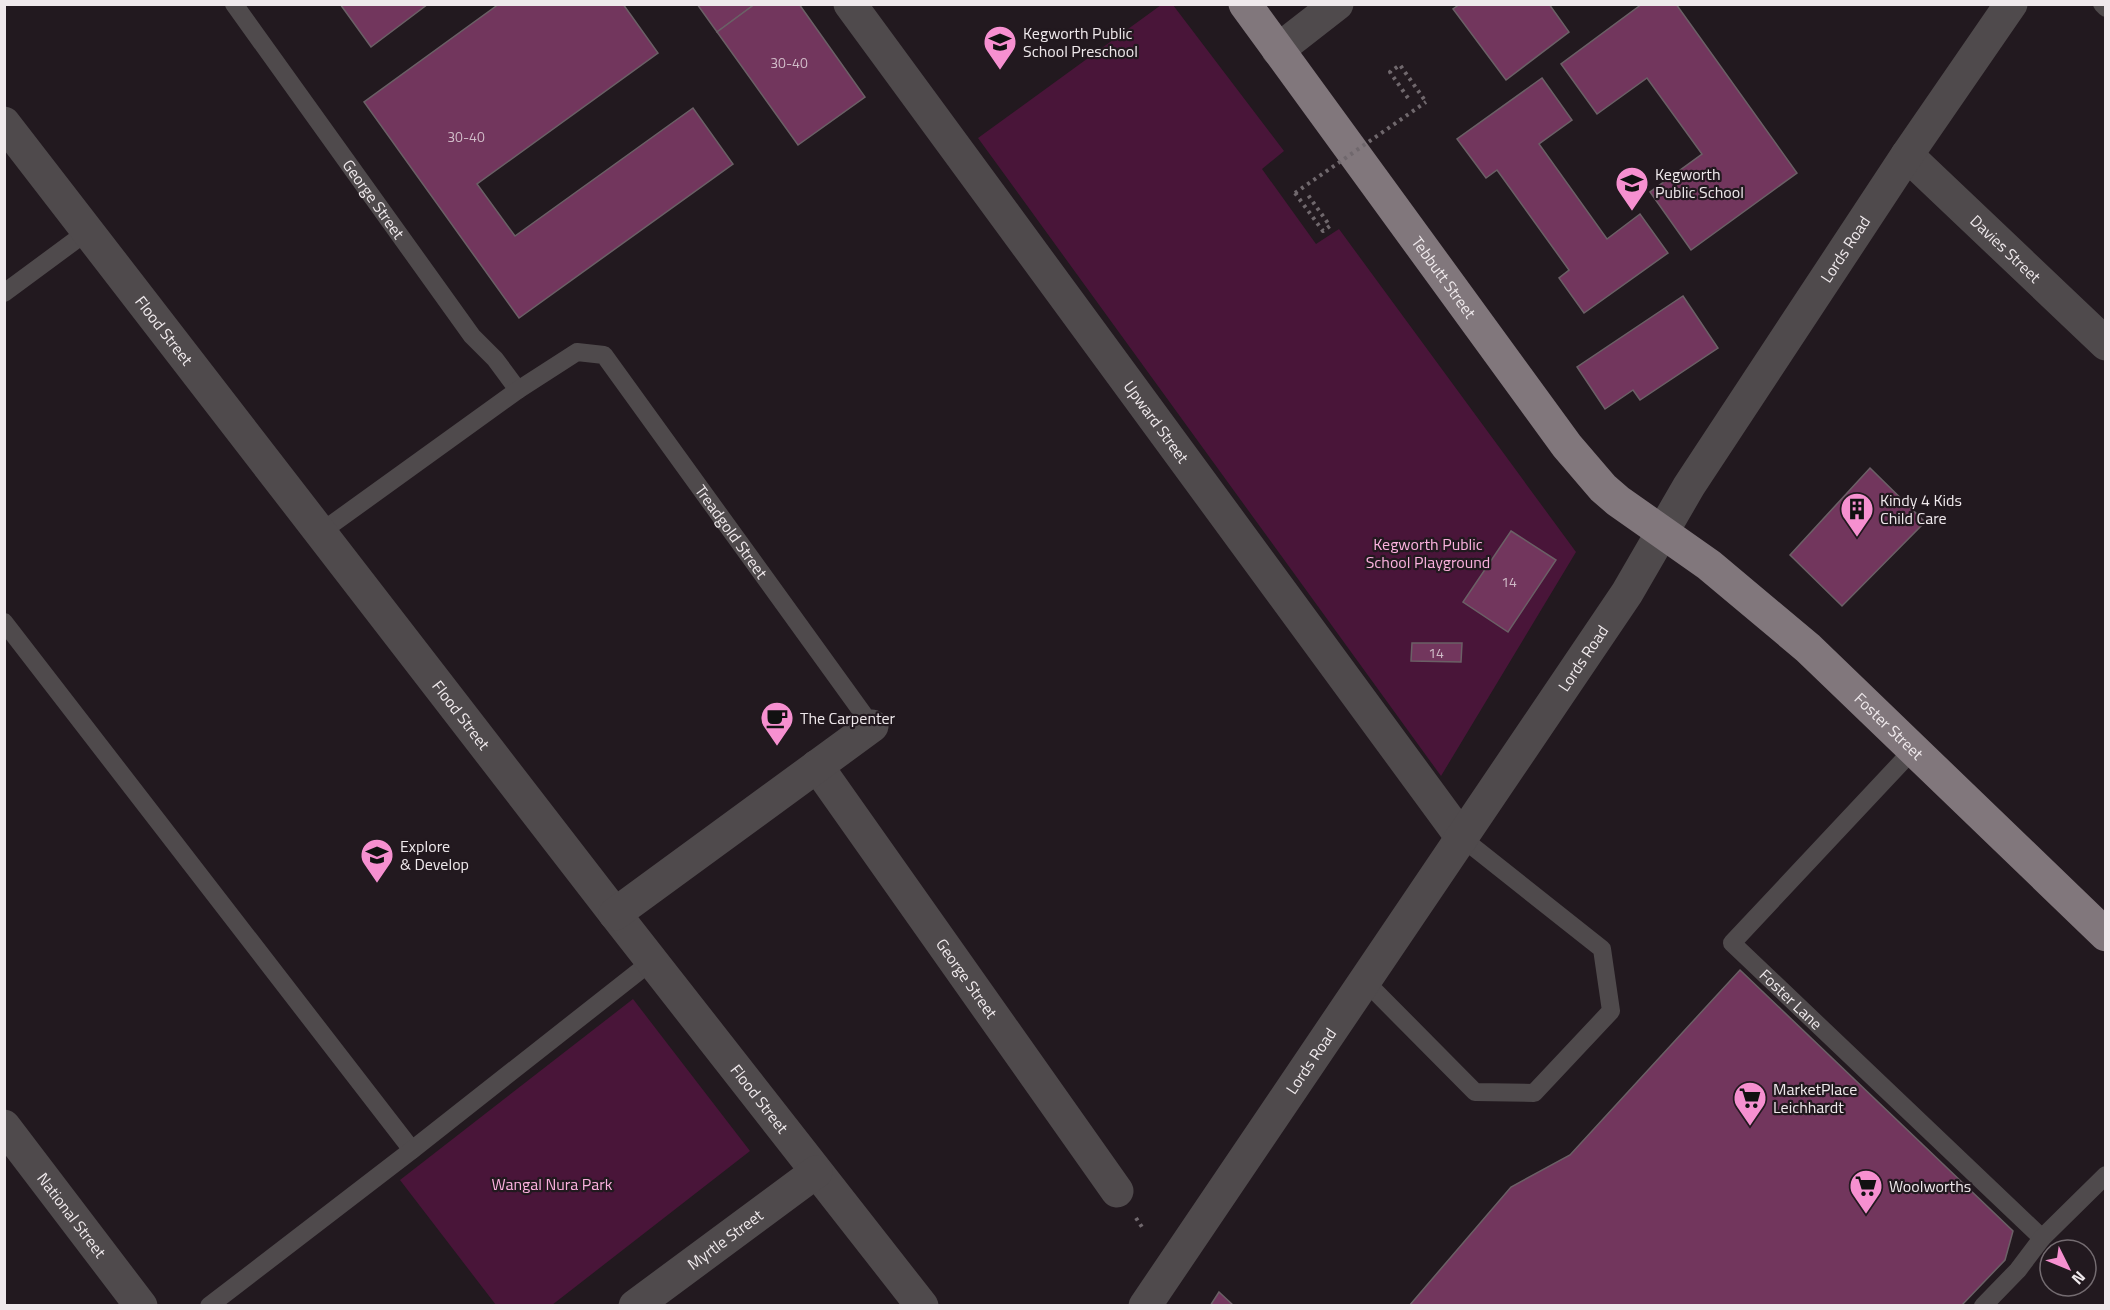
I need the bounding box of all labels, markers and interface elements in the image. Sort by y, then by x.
place label: Kegworth Public School Preschool [1023,21,1138,63]
school or university icon: Kegworth Public School Preschool [982,24,1018,71]
house number: 30-40 [770,52,808,73]
house number: 30-40 [447,126,485,147]
street label: George Street [337,154,411,244]
place label: Kegworth Public School [1655,162,1744,204]
school or university icon: Kegworth Public School [1614,165,1650,212]
street label: Davies Street [1965,209,2047,289]
street label: Lords Road [1814,211,1876,287]
street label: Tebbutt Street [1406,231,1482,324]
street label: Flood Street [129,290,199,371]
street label: Upward Street [1118,375,1195,468]
street label: Treadgold Street [689,480,774,584]
place label: Kindy 4 Kids Child Care [1880,488,1962,530]
building icon: Kindy 4 Kids Child Care [1839,491,1875,538]
park label: Kegworth Public School Playground [1366,532,1490,574]
house number: 14 [1501,571,1517,592]
street label: Lords Road [1552,620,1614,696]
house number: 14 [1428,642,1444,663]
street label: Flood Street [427,675,496,755]
street label: Foster Street [1849,687,1929,766]
cafe icon: The Carpenter [759,700,795,747]
place label: The Carpenter [800,706,896,730]
place label: Explore & Develop [400,834,469,876]
school or university icon: Explore & Develop [359,837,395,884]
street label: George Street [930,933,1004,1024]
street label: Foster Lane [1754,963,1828,1035]
street label: Lords Road [1280,1023,1342,1099]
street label: Flood Street [725,1059,795,1139]
place label: MarketPlace Leichhardt [1773,1077,1857,1119]
supermarket icon: MarketPlace Leichhardt [1732,1080,1768,1127]
street label: National Street [32,1167,112,1263]
supermarket icon: Woolworths [1848,1168,1884,1215]
park label: Wangal Nura Park [491,1172,613,1196]
place label: Woolworths [1889,1174,1971,1198]
street label: Myrtle Street [682,1203,768,1275]
north arrow [2038,1238,2098,1298]
text: N [2066,1266,2092,1290]

